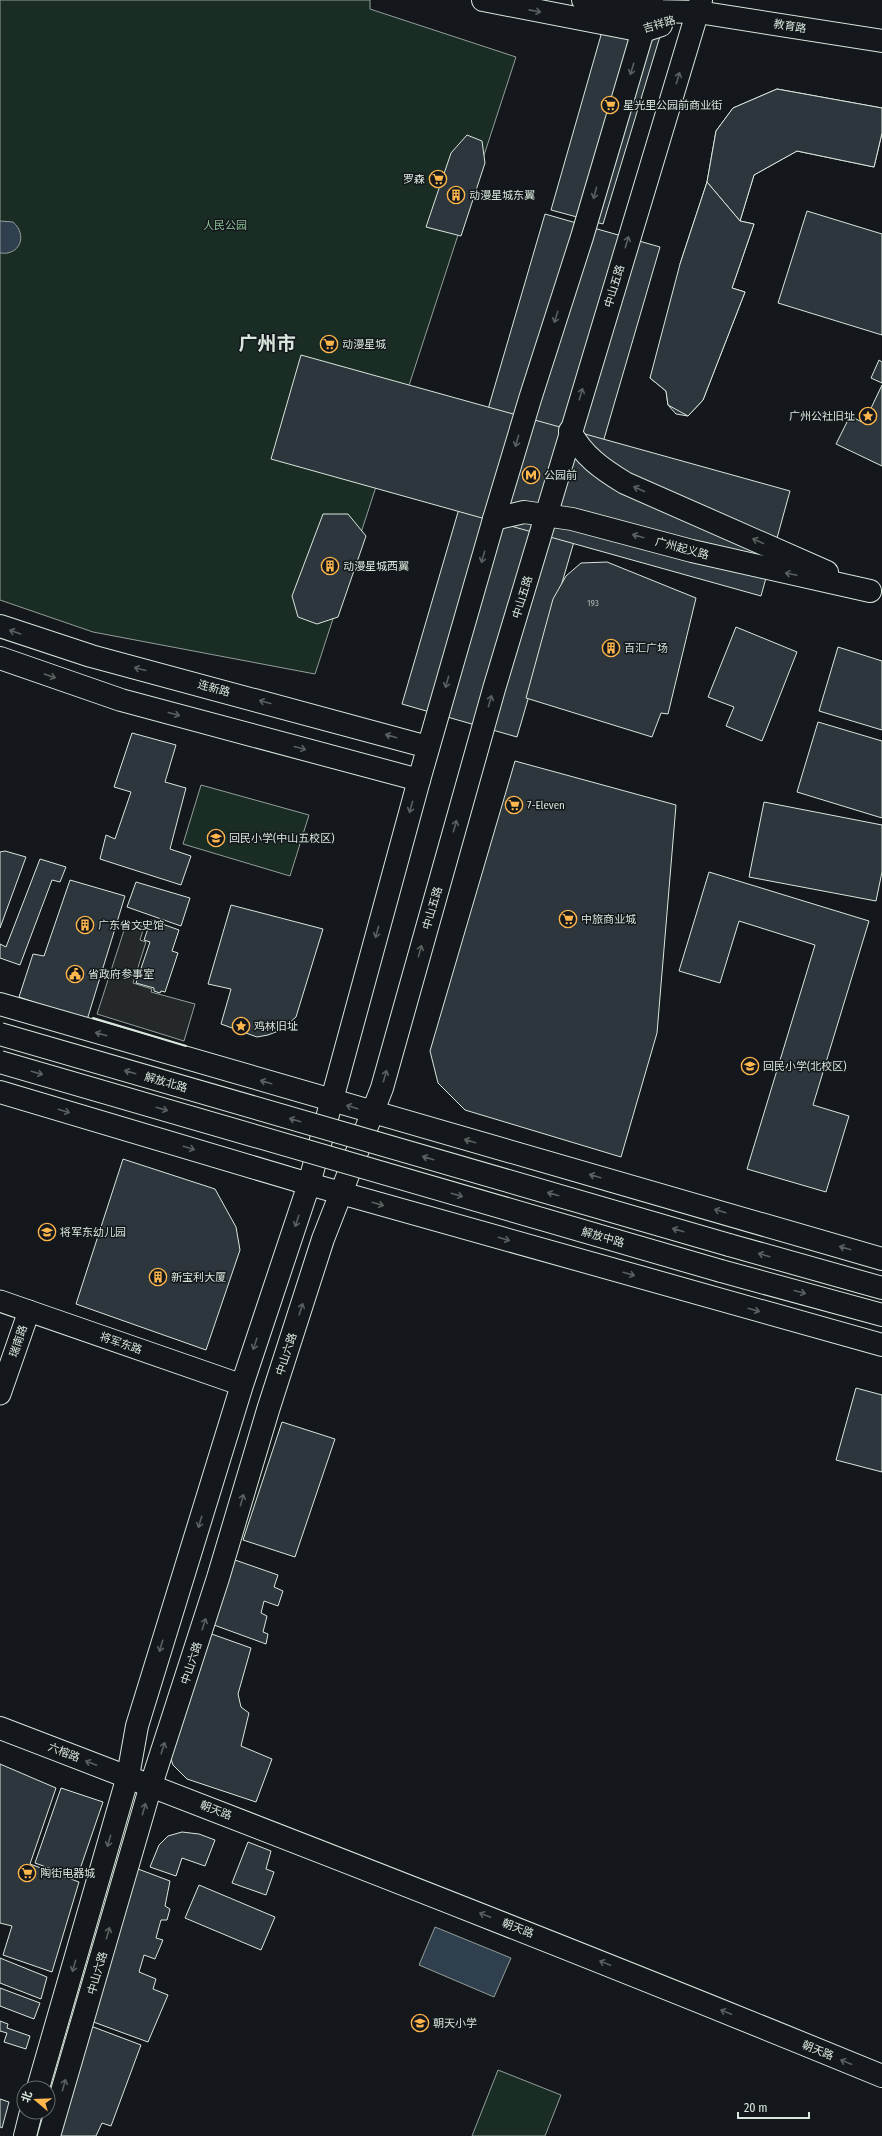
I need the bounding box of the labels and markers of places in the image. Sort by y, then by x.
supermarket icon: 星光里公园前商业街 [600,95,620,115]
place label: 星光里公园前商业街 [623,99,722,112]
supermarket icon: 罗森 [428,169,448,189]
place label: 罗森 [403,173,425,186]
building icon: 动漫星城东翼 [446,185,466,205]
place label: 动漫星城东翼 [469,189,535,202]
supermarket icon: 动漫星城 [319,334,339,354]
place label: 动漫星城 [342,338,386,351]
place icon: 广州公社旧址 [858,406,878,426]
place label: 广州公社旧址 [789,410,855,423]
metro station icon: 公园前 [521,465,541,485]
place label: 公园前 [544,469,577,482]
building icon: 动漫星城西翼 [320,556,340,576]
place label: 动漫星城西翼 [343,560,409,573]
building icon: 百汇广场 [601,638,621,658]
place label: 百汇广场 [624,642,668,655]
supermarket icon: 7-Eleven [504,795,524,815]
place label: 7-Eleven [527,799,565,812]
school or university icon: 回民小学(中山五校区) [206,828,226,848]
place label: 回民小学(中山五校区) [229,832,335,845]
supermarket icon: 中旅商业城 [558,909,578,929]
place label: 中旅商业城 [581,913,636,926]
building icon: 广东省文史馆 [75,915,95,935]
place label: 广东省文史馆 [98,919,164,932]
public building icon: 省政府参事室 [65,964,85,984]
place label: 省政府参事室 [88,968,154,981]
place icon: 鸡林旧址 [231,1016,251,1036]
place label: 鸡林旧址 [254,1020,298,1033]
school or university icon: 回民小学(北校区) [740,1056,760,1076]
place label: 回民小学(北校区) [763,1060,847,1073]
school or university icon: 将军东幼儿园 [37,1222,57,1242]
place label: 将军东幼儿园 [60,1226,126,1239]
building icon: 新宝利大厦 [148,1267,168,1287]
place label: 新宝利大厦 [171,1271,226,1284]
supermarket icon: 陶街电器城 [17,1863,37,1883]
place label: 陶街电器城 [40,1867,95,1880]
school or university icon: 朝天小学 [410,2013,430,2033]
place label: 朝天小学 [433,2017,477,2030]

